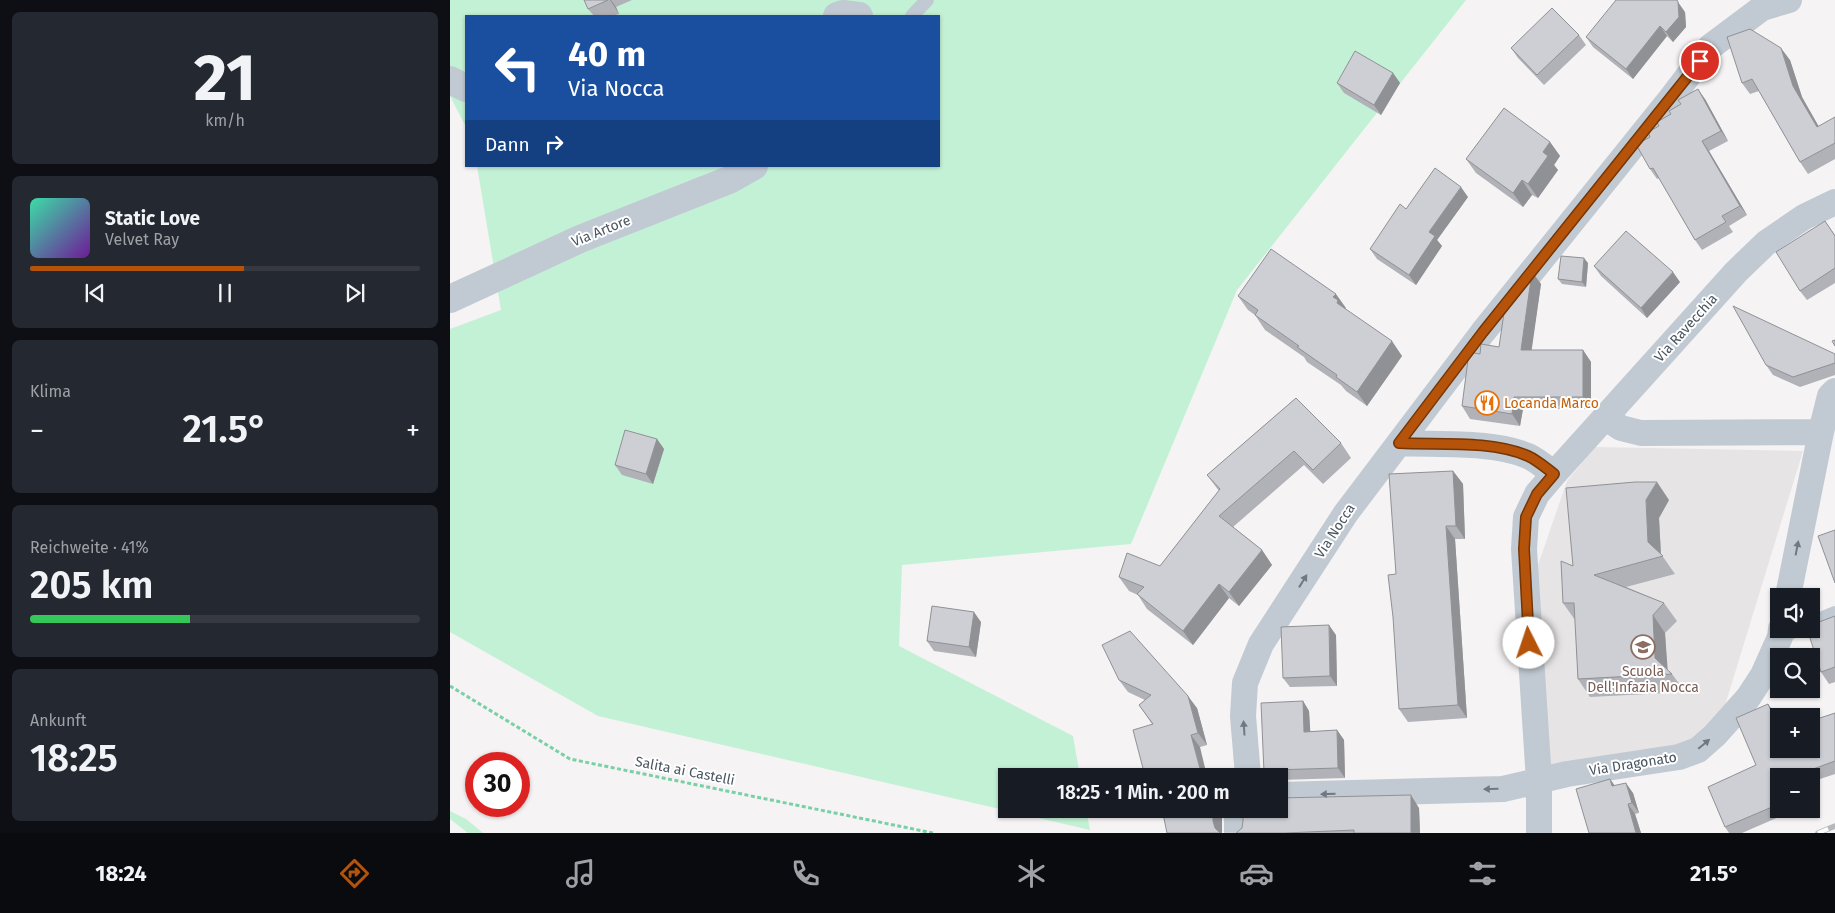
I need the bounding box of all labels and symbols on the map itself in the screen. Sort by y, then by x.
pin [1679,40,1721,82]
street label: Via Artore [569,211,633,251]
street label: Via Ravecchia [1651,290,1721,366]
restaurant icon: Locanda Marco [1474,390,1500,416]
place label: Locanda Marco [1504,395,1599,412]
street label: Via Nocca [1311,501,1359,561]
one-way arrow [1794,540,1802,556]
one-way arrow [1298,574,1308,588]
position arrow [1502,616,1554,668]
school or university icon: Scuola Dell'Infazia Nocca [1630,634,1656,660]
place label: Scuola Dell'Infazia Nocca [1587,663,1699,696]
one-way arrow [1240,719,1248,735]
one-way arrow [1698,739,1711,750]
street label: Via Dragonato [1588,749,1678,779]
speed limit sign: 30 [465,752,530,817]
street label: Salita ai Castelli [634,753,736,789]
one-way arrow [1482,786,1498,794]
one-way arrow [1320,790,1336,798]

